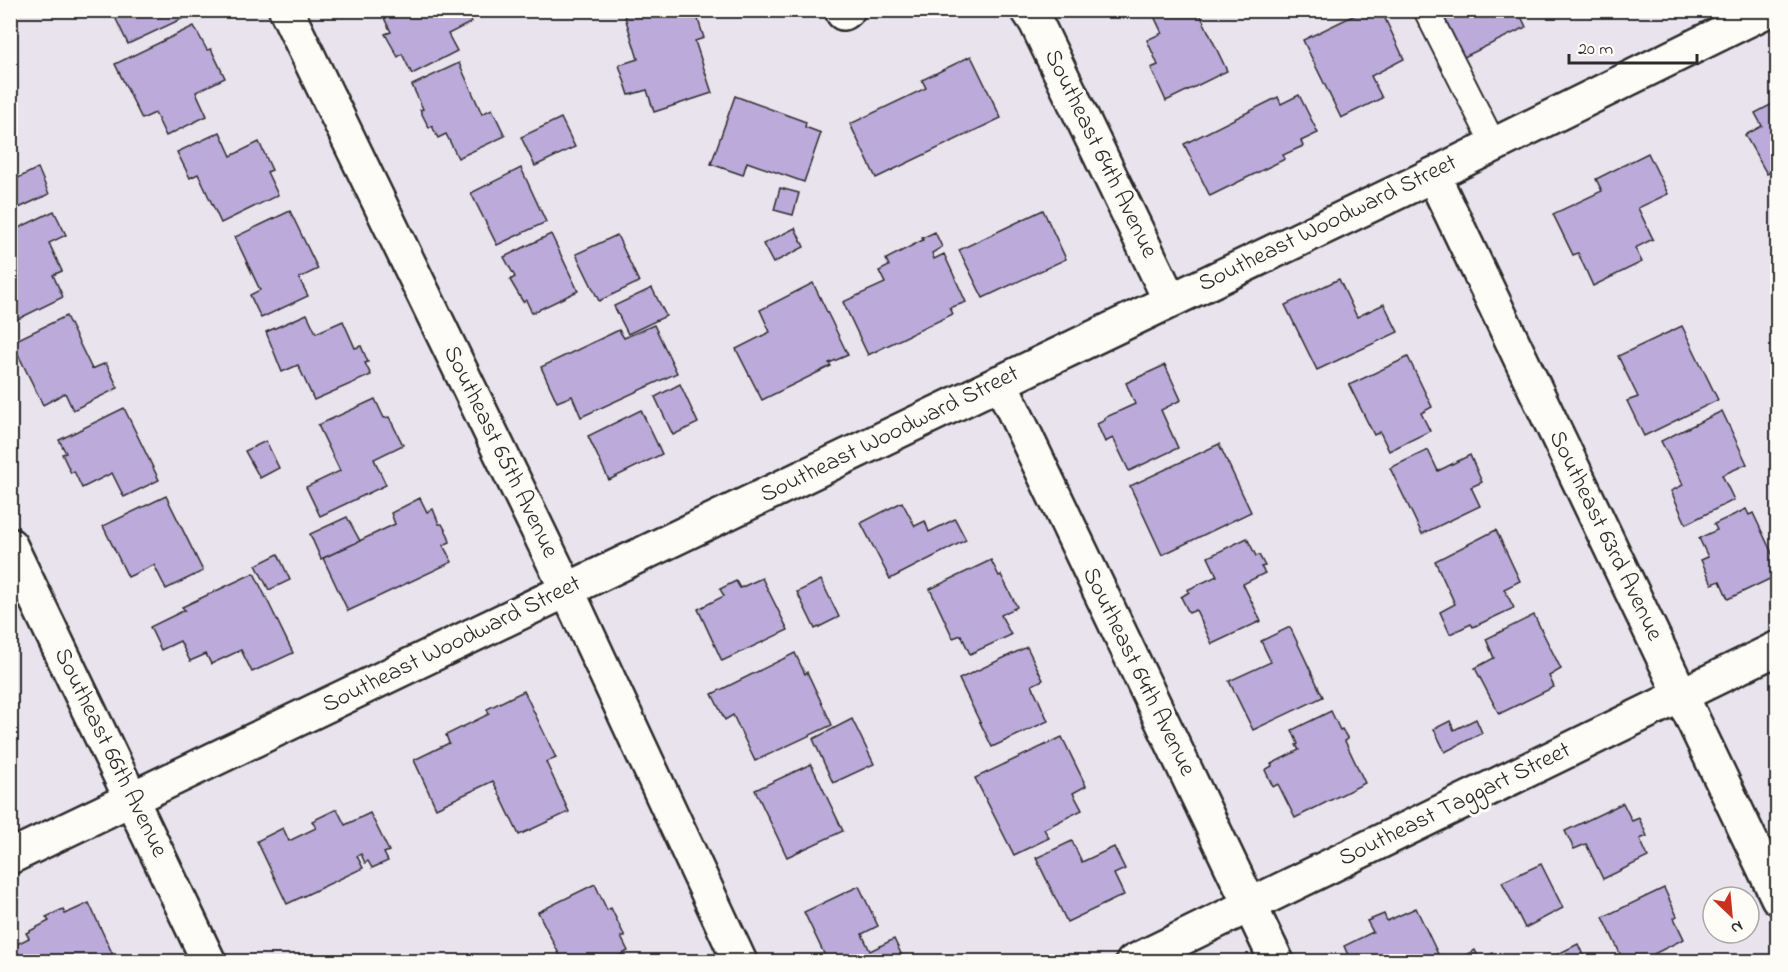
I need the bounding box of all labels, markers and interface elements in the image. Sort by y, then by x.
scale bar [1569,27,1696,65]
text: 20 m [1578,37,1613,63]
street label: Southeast 64th Avenue [1034,44,1166,265]
street label: Southeast Woodward Street [1193,146,1463,302]
street label: Southeast 65th Avenue [433,340,567,564]
street label: Southeast Woodward Street [755,357,1025,513]
street label: Southeast 63rd Avenue [1539,425,1671,647]
street label: Southeast 64th Avenue [1072,562,1204,783]
street label: Southeast Woodward Street [317,567,587,723]
street label: Southeast 66th Avenue [44,642,176,864]
street label: Southeast Taggart Street [1333,734,1577,876]
north arrow [1701,885,1761,945]
text: N [1726,914,1747,940]

